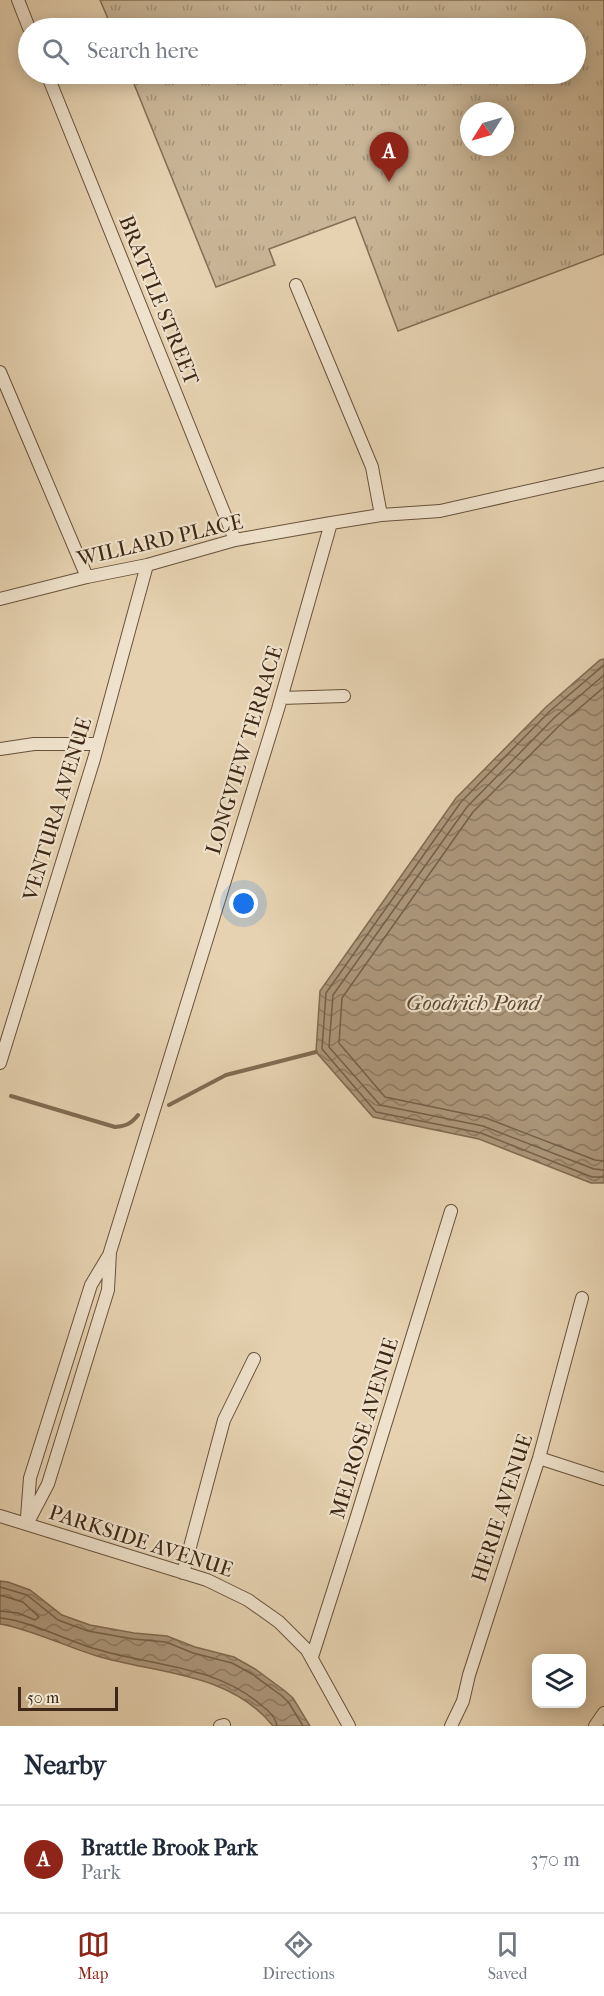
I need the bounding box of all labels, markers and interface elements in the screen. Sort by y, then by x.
search box [18,18,586,84]
icon: search [39,35,72,68]
text: Search here [87,38,199,64]
north arrow [460,102,514,156]
pin: A [370,132,408,182]
street label: BRATTLE STREET [114,212,204,389]
street label: WILLARD PLACE [74,509,245,571]
street label: LONGVIEW TERRACE [201,643,287,857]
street label: VENTURA AVENUE [17,714,96,904]
your location [229,889,258,918]
water label: Goodrich Pond [406,990,543,1016]
street label: MELROSE AVENUE [325,1334,403,1521]
street label: HERIE AVENUE [467,1431,537,1585]
street label: PARKSIDE AVENUE [46,1500,236,1582]
map controls [532,1654,586,1708]
button: layers [532,1654,586,1708]
scale bar [18,1684,118,1712]
text: 50 m [27,1688,59,1707]
text: Nearby [24,1750,106,1781]
text: Brattle Brook Park [81,1835,258,1861]
text: A [37,1848,50,1871]
text: 370 m [530,1848,580,1871]
text: Park [81,1861,121,1884]
tab: Map [77,1928,110,1983]
tab: Directions [263,1928,335,1983]
tab: Saved [488,1928,527,1983]

